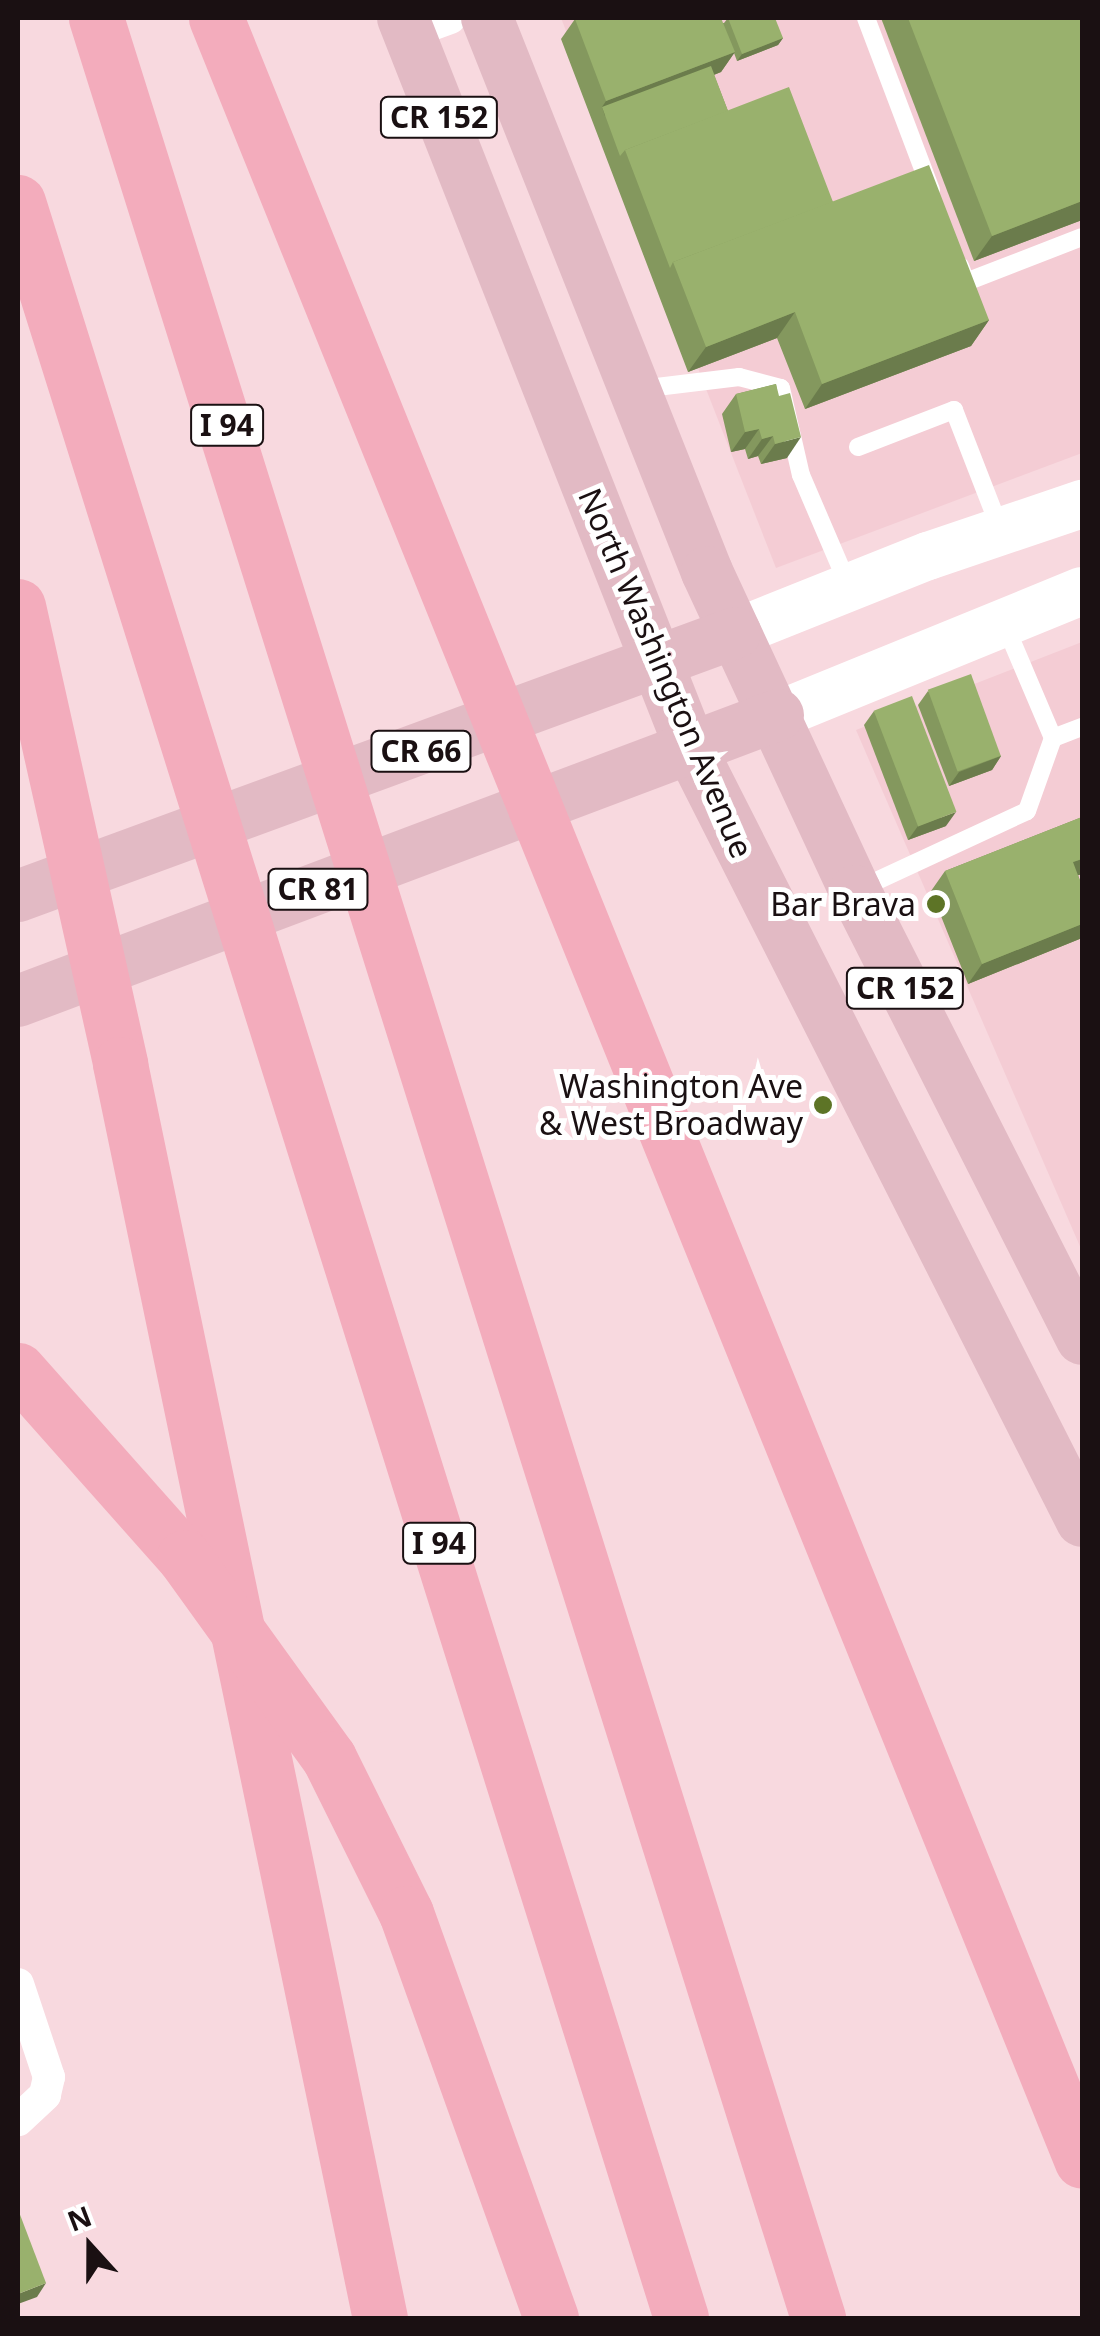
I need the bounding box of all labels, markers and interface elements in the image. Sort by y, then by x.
road number: CR 152 [379,92,499,142]
road number: I 94 [190,400,264,450]
street label: North Washington Avenue [571,482,761,864]
road number: CR 66 [368,726,474,776]
road number: CR 81 [266,864,370,914]
place label: Bar Brava [770,885,916,923]
marker: Bar Brava [925,893,947,915]
road number: CR 152 [845,963,965,1013]
place label: Washington Ave & West Broadway [539,1068,803,1143]
marker: Washington Ave & West Broadway [812,1094,834,1116]
road number: I 94 [402,1518,476,1568]
north arrow [40,2196,140,2296]
text: N [62,2196,97,2240]

